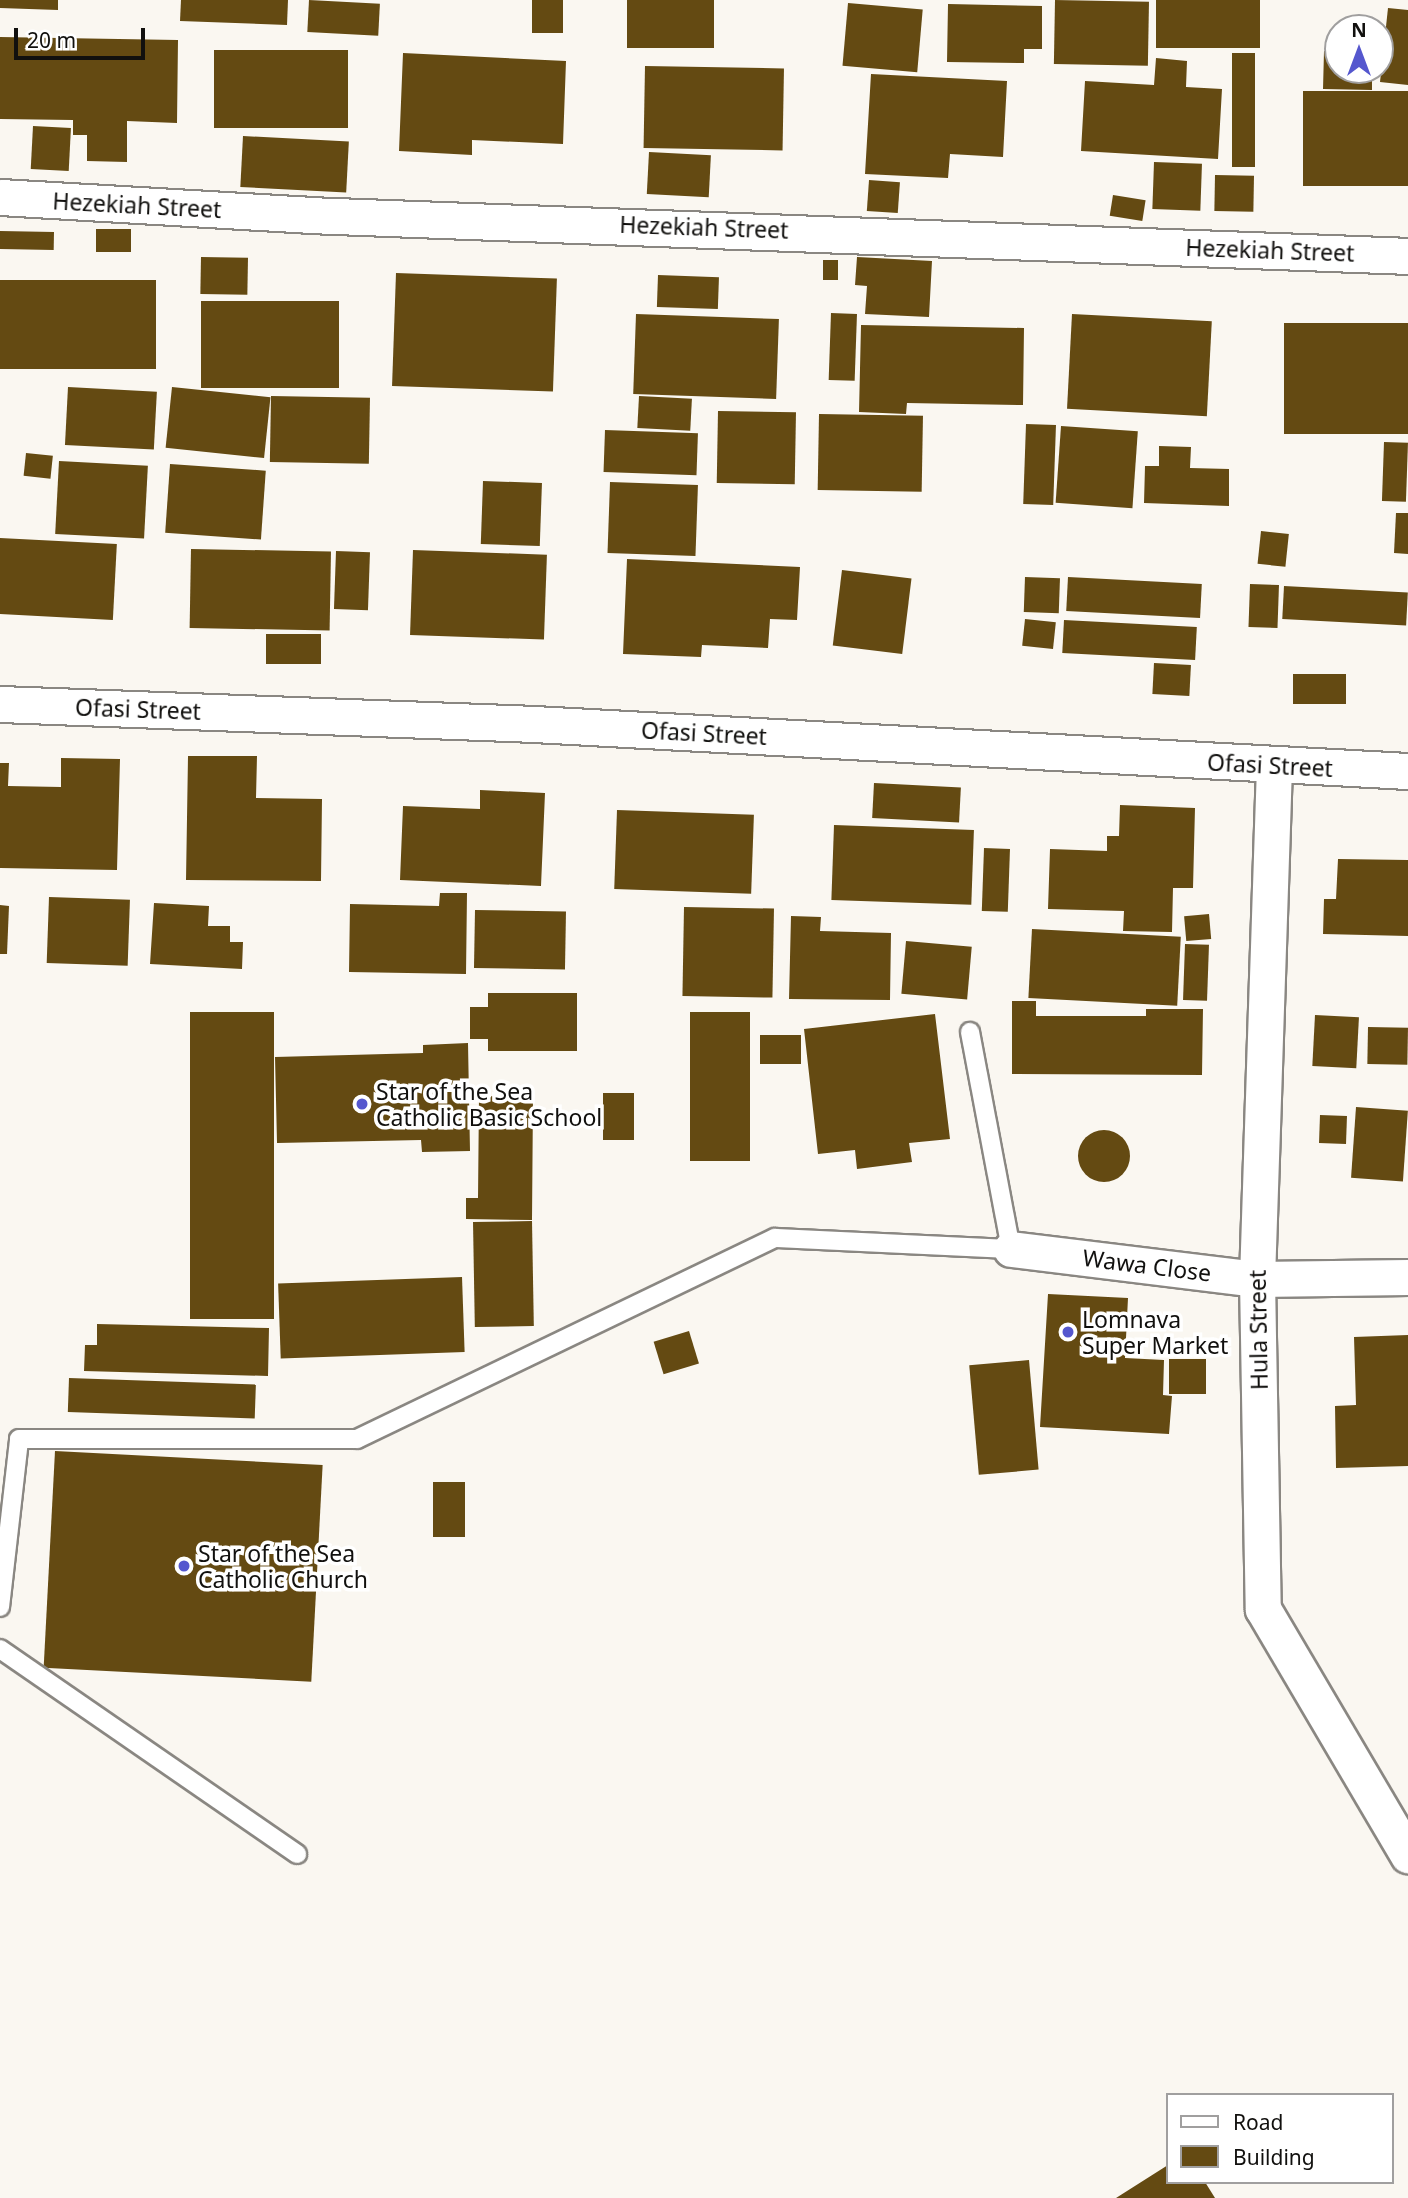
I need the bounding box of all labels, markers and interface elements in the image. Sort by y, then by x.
scale bar [18,14,149,58]
north arrow [1324,14,1394,84]
text: N [1351,17,1367,43]
text: 20 m [27,26,76,54]
street label: Hezekiah Street [52,187,222,223]
street label: Hezekiah Street [619,210,789,244]
street label: Hezekiah Street [1185,233,1355,267]
street label: Ofasi Street [75,693,201,725]
street label: Ofasi Street [640,716,768,750]
street label: Ofasi Street [1206,748,1334,782]
place label: Star of the Sea Catholic Basic School [376,1077,602,1131]
marker: Star of the Sea Catholic Basic School [354,1096,370,1112]
street label: Wawa Close [1081,1243,1213,1287]
street label: Hula Street [1243,1270,1273,1390]
place label: Lomnava Super Market [1082,1305,1228,1359]
marker: Lomnava Super Market [1060,1324,1076,1340]
place label: Star of the Sea Catholic Church [198,1539,368,1593]
marker: Star of the Sea Catholic Church [176,1558,192,1574]
legend [1166,2093,1394,2184]
text: Road [1233,2108,1283,2136]
text: Building [1233,2143,1315,2171]

